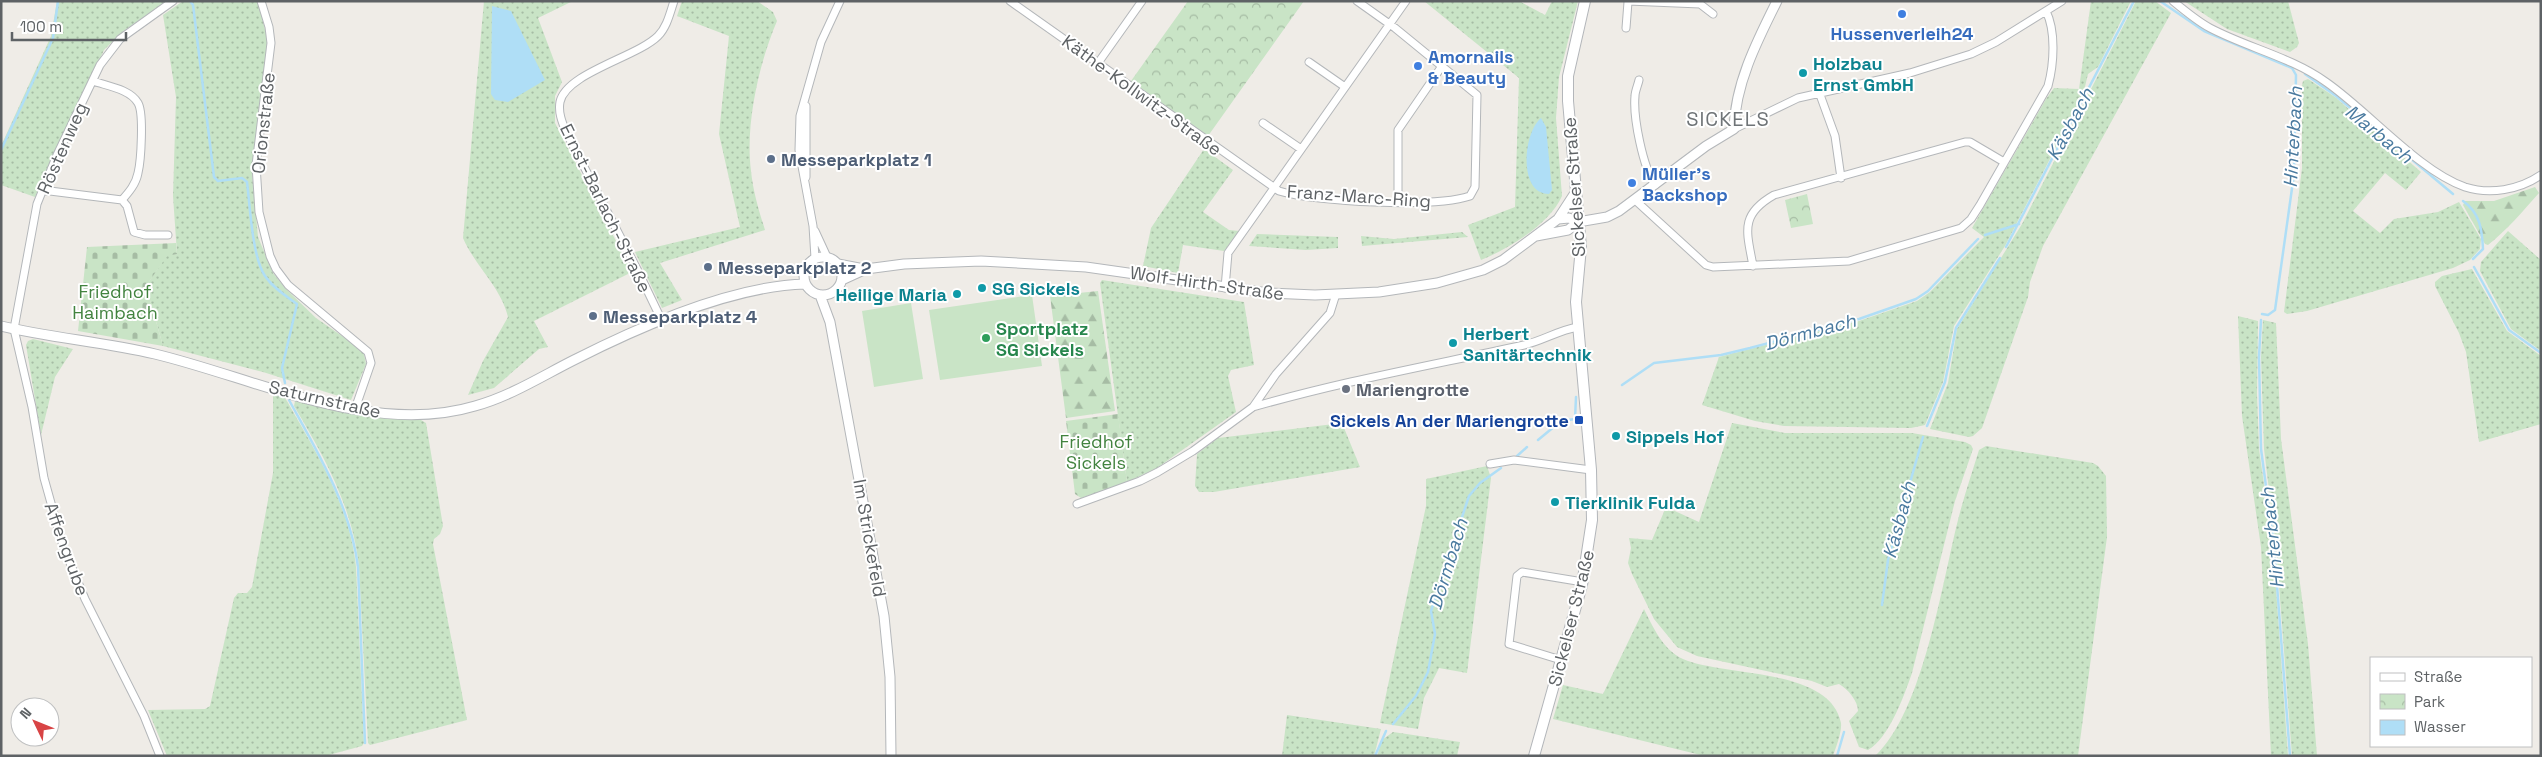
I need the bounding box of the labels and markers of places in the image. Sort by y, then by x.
marker: Hussenverleih24 [1896,8,1908,20]
place label: Hussenverleih24 [1830,22,1974,45]
place label: Amornails & Beauty [1428,45,1513,89]
place label: Holzbau Ernst GmbH [1813,52,1914,96]
marker: Amornails & Beauty [1412,60,1424,72]
marker: Holzbau Ernst GmbH [1797,67,1809,79]
place label: Messeparkplatz 1 [781,148,932,171]
marker: Messeparkplatz 1 [765,153,777,165]
place label: Müller's Backshop [1642,162,1728,206]
marker: Müller's Backshop [1626,177,1638,189]
place label: Messeparkplatz 2 [718,256,872,279]
marker: Messeparkplatz 2 [702,261,714,273]
place label: SG Sickels [992,277,1080,300]
marker: SG Sickels [976,282,988,294]
place label: Heilige Maria [835,283,948,306]
marker: Heilige Maria [951,288,963,300]
place label: Messeparkplatz 4 [603,305,758,328]
marker: Messeparkplatz 4 [587,310,599,322]
place label: Sportplatz SG Sickels [996,317,1088,361]
place label: Herbert Sanitärtechnik [1463,322,1592,366]
marker: Sportplatz SG Sickels [980,332,992,344]
marker: Herbert Sanitärtechnik [1447,337,1459,349]
place label: Mariengrotte [1356,378,1469,401]
marker: Mariengrotte [1340,383,1352,395]
place label: Sickels An der Mariengrotte [1330,409,1569,432]
marker: Sickels An der Mariengrotte [1573,414,1585,426]
place label: Sippels Hof [1626,425,1724,448]
marker: Sippels Hof [1610,430,1622,442]
place label: Tierklinik Fulda [1565,491,1696,514]
marker: Tierklinik Fulda [1549,496,1561,508]

